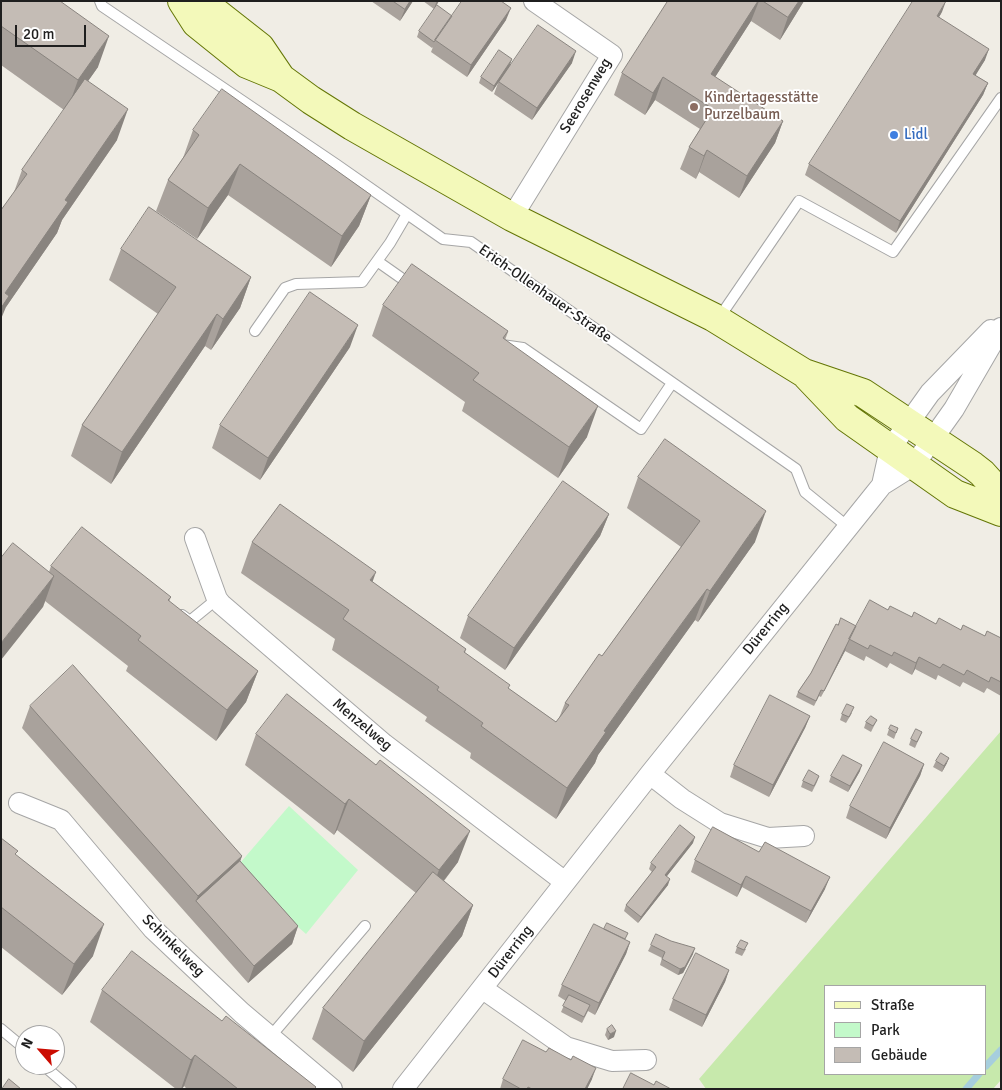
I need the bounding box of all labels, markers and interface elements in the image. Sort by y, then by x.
scale bar [18,15,89,47]
text: 20 m [23,25,54,43]
street label: Seerosenweg [557,55,615,137]
place label: Kindertagesstätte Purzelbaum [704,89,818,124]
marker: Kindertagesstätte Purzelbaum [688,101,700,113]
place label: Lidl [904,126,928,144]
marker: Lidl [888,129,900,141]
street label: Erich-Ollenhauer-Straße [475,241,615,347]
street label: Dürerring [739,599,793,659]
street label: Menzelweg [329,695,395,755]
street label: Schinkelweg [138,911,208,981]
street label: Dürerring [485,922,537,982]
legend [824,985,987,1075]
text: Straße [871,996,915,1014]
text: Park [871,1021,900,1039]
north arrow [15,1025,65,1075]
text: N [17,1035,37,1052]
text: Gebäude [871,1046,927,1064]

